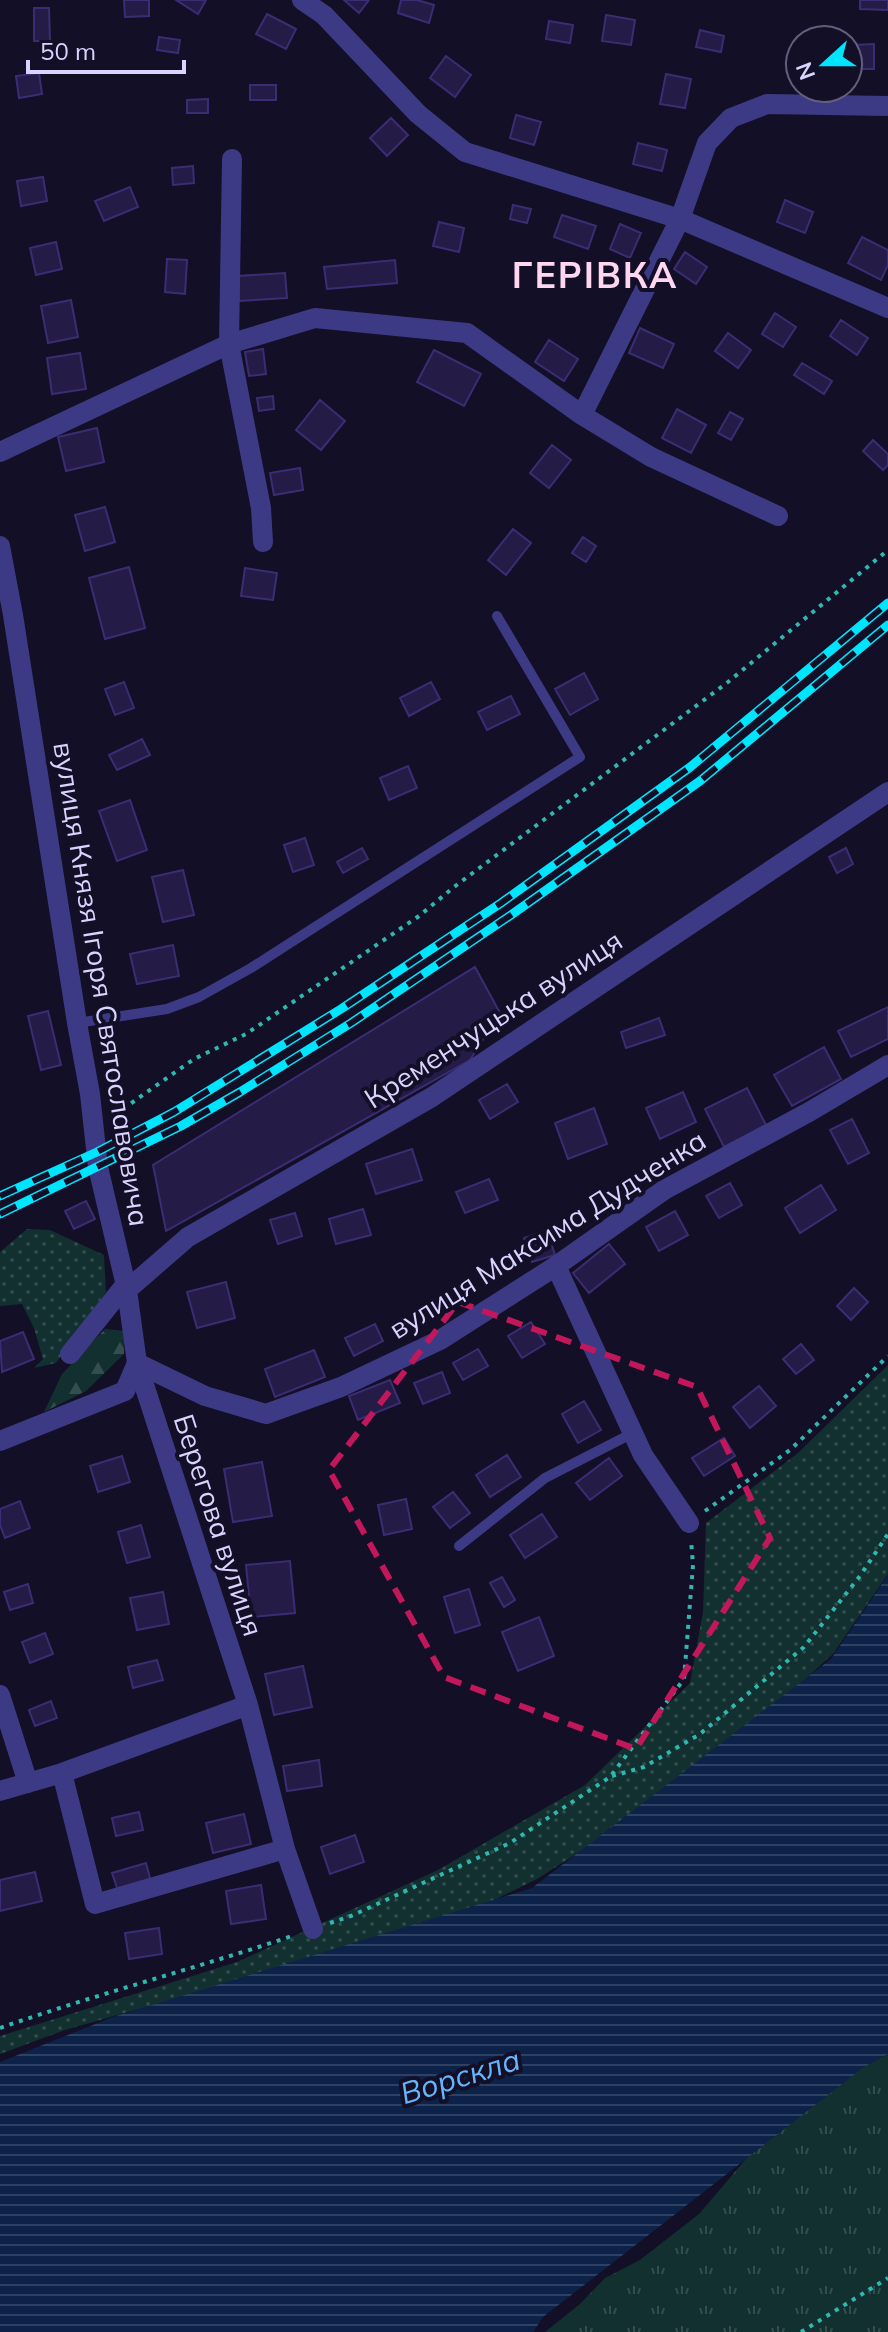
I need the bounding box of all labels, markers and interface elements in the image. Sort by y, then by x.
scale bar [28,24,184,74]
north arrow [784,24,864,104]
text: 50 m [40,36,96,66]
text: N [789,58,821,84]
district label: ГЕРІВКА [512,252,678,297]
street label: вулиця Князя Ігоря Святославовича [46,739,158,1229]
street label: Кременчуцька вулиця [357,923,629,1115]
street label: вулиця Максима Дудченка [382,1122,712,1346]
street label: Берегова вулиця [167,1410,271,1640]
water label: Ворскла [395,2040,525,2112]

